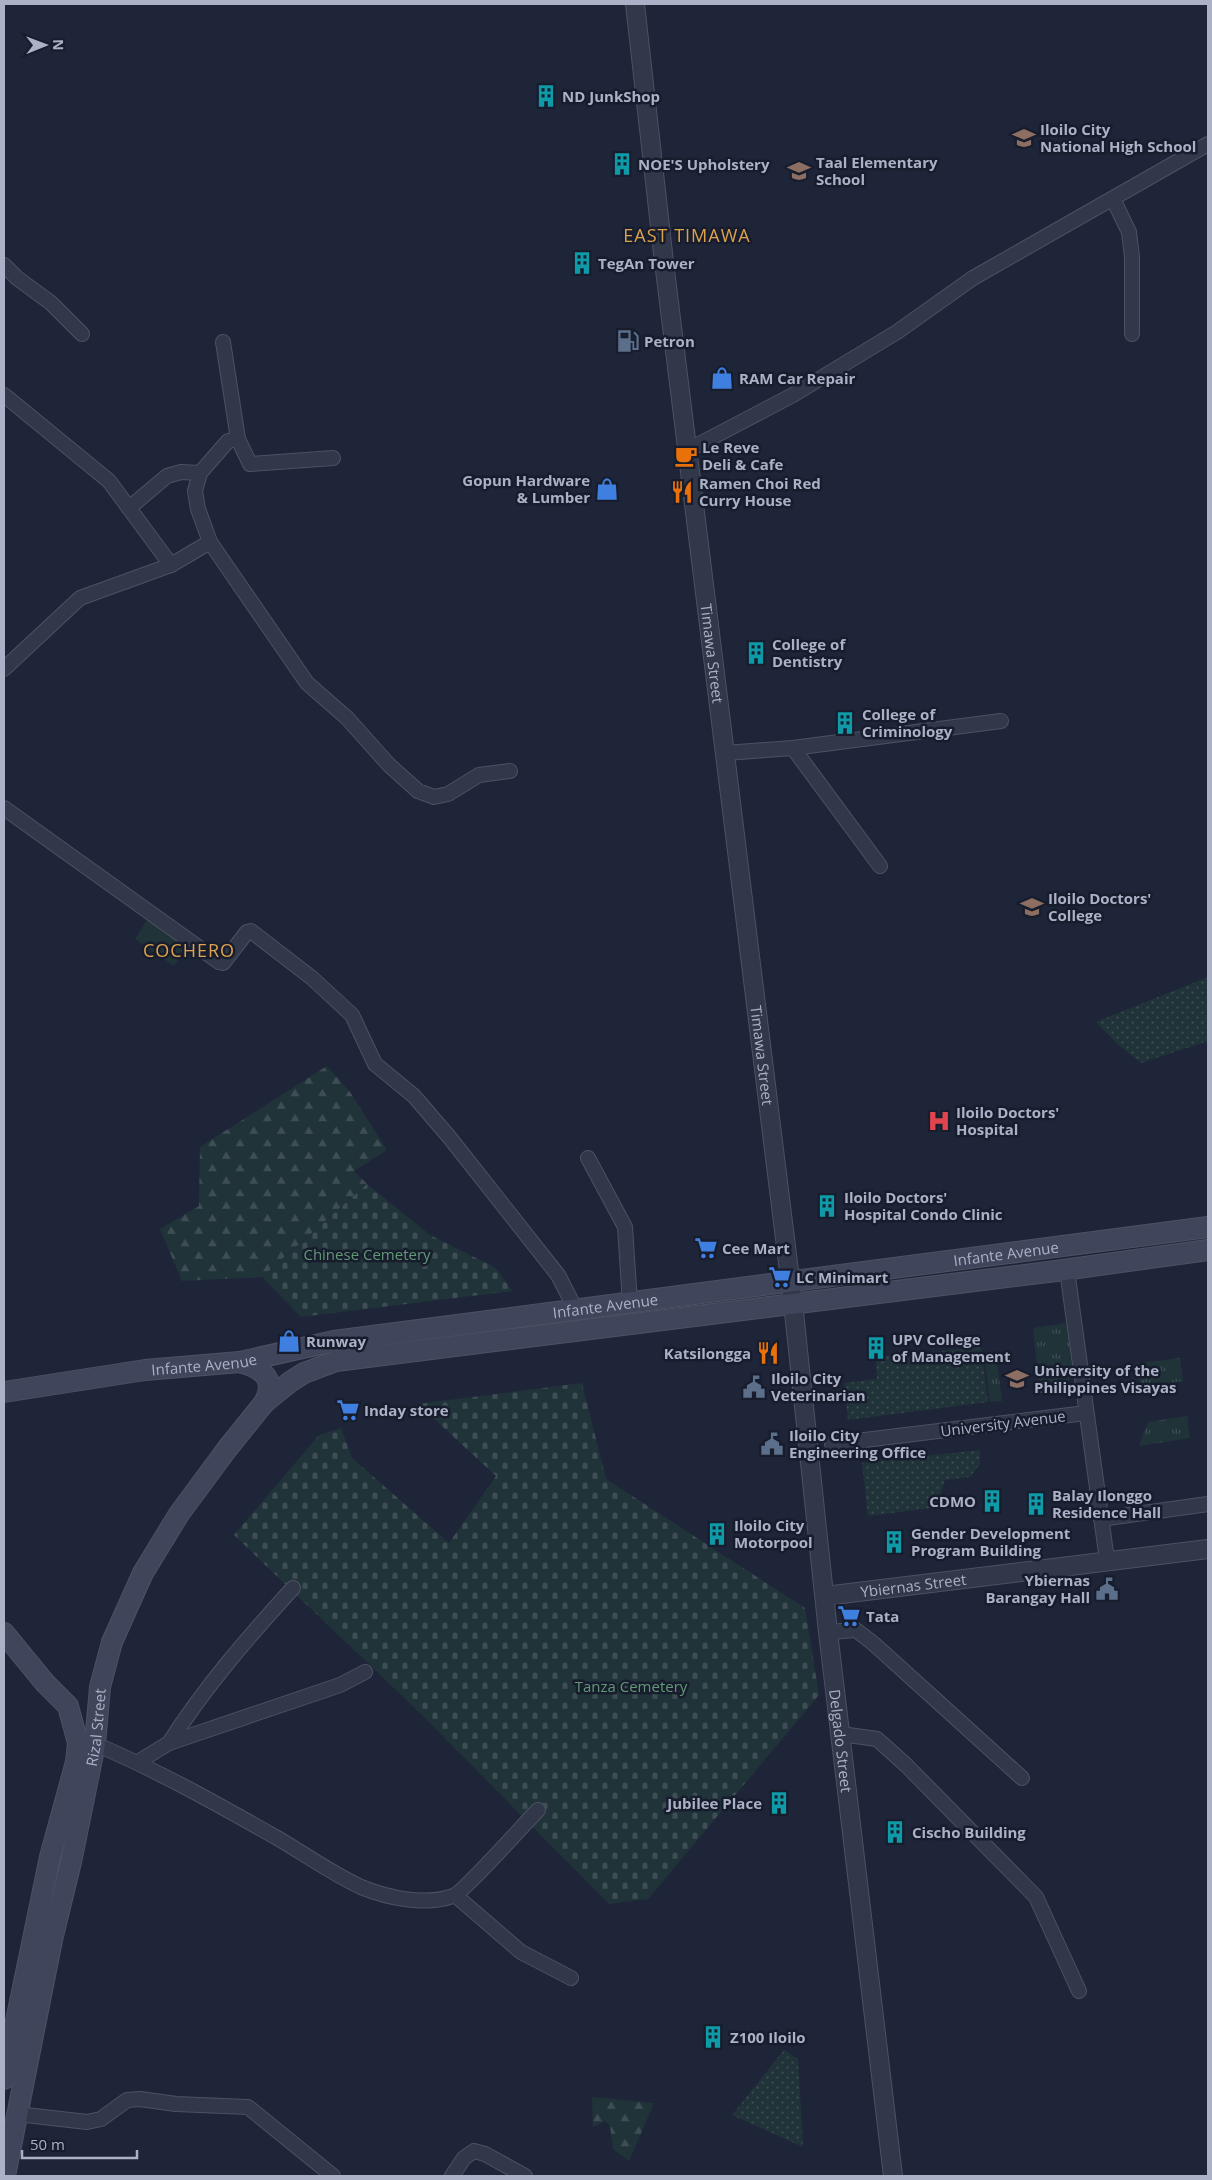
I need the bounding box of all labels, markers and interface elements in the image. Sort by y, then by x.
north arrow [20,20,70,70]
text: N [49,39,68,51]
building icon: ND JunkShop [533,83,559,109]
place label: ND JunkShop [562,86,660,106]
place label: Iloilo City National High School [1040,119,1196,156]
school or university icon: Iloilo City National High School [1011,125,1037,151]
building icon: NOE'S Upholstery [609,151,635,177]
place label: Taal Elementary School [816,152,938,189]
place label: NOE'S Upholstery [638,154,770,174]
school or university icon: Taal Elementary School [786,158,812,184]
district label: EAST TIMAWA [623,223,751,247]
building icon: TegAn Tower [569,250,595,276]
place label: TegAn Tower [598,253,695,273]
fuel station icon: Petron [615,328,641,354]
place label: Petron [644,331,695,351]
shop icon: RAM Car Repair [709,365,735,391]
place label: RAM Car Repair [739,368,856,388]
place label: Le Reve Deli & Cafe [702,437,784,474]
cafe icon: Le Reve Deli & Cafe [673,443,699,469]
place label: Gopun Hardware & Lumber [462,470,590,507]
place label: Ramen Choi Red Curry House [699,473,821,510]
shop icon: Gopun Hardware & Lumber [594,476,620,502]
restaurant icon: Ramen Choi Red Curry House [669,479,695,505]
street label: Timawa Street [696,602,729,704]
place label: College of Dentistry [772,634,846,671]
building icon: College of Dentistry [743,640,769,666]
place label: College of Criminology [862,704,953,741]
building icon: College of Criminology [832,710,858,736]
place label: Iloilo Doctors' College [1048,888,1151,925]
school or university icon: Iloilo Doctors' College [1019,894,1045,920]
district label: COCHERO [143,938,235,962]
street label: Timawa Street [746,1004,778,1106]
place label: Iloilo Doctors' Hospital [956,1102,1059,1139]
hospital icon: Iloilo Doctors' Hospital [926,1108,952,1134]
place label: Iloilo Doctors' Hospital Condo Clinic [844,1187,1003,1224]
building icon: Iloilo Doctors' Hospital Condo Clinic [814,1193,840,1219]
supermarket icon: Cee Mart [693,1235,719,1261]
street label: Infante Avenue [952,1237,1060,1270]
place label: Cee Mart [722,1238,790,1258]
park label: Chinese Cemetery [303,1244,431,1264]
supermarket icon: LC Minimart [767,1264,793,1290]
place label: LC Minimart [796,1267,889,1287]
street label: Infante Avenue [552,1289,659,1322]
shop icon: Runway [276,1328,302,1354]
place label: UPV College of Management [892,1329,1011,1366]
place label: Runway [306,1331,367,1351]
building icon: UPV College of Management [863,1335,889,1361]
restaurant icon: Katsilongga [755,1340,781,1366]
place label: Katsilongga [664,1343,751,1363]
street label: Infante Avenue [150,1349,259,1379]
place label: University of the Philippines Visayas [1034,1360,1177,1397]
school or university icon: University of the Philippines Visayas [1004,1366,1030,1392]
place label: Iloilo City Veterinarian [771,1368,866,1405]
public building icon: Iloilo City Veterinarian [741,1374,767,1400]
supermarket icon: Inday store [335,1397,361,1423]
place label: Inday store [364,1400,449,1420]
street label: University Avenue [939,1405,1067,1441]
place label: Iloilo City Engineering Office [789,1425,926,1462]
public building icon: Iloilo City Engineering Office [759,1431,785,1457]
place label: Balay Ilonggo Residence Hall [1052,1485,1161,1522]
building icon: CDMO [979,1488,1005,1514]
place label: CDMO [929,1491,976,1511]
building icon: Balay Ilonggo Residence Hall [1023,1491,1049,1517]
place label: Iloilo City Motorpool [734,1515,813,1552]
building icon: Iloilo City Motorpool [704,1521,730,1547]
place label: Gender Development Program Building [911,1523,1071,1560]
building icon: Gender Development Program Building [881,1529,907,1555]
street label: Ybiernas Street [859,1569,967,1602]
place label: Ybiernas Barangay Hall [985,1570,1090,1607]
public building icon: Ybiernas Barangay Hall [1094,1576,1120,1602]
supermarket icon: Tata [836,1603,862,1629]
place label: Tata [866,1606,899,1626]
park label: Tanza Cemetery [575,1676,688,1696]
street label: Rizal Street [81,1688,110,1768]
street label: Delgado Street [825,1688,857,1793]
building icon: Jubilee Place [766,1790,792,1816]
place label: Jubilee Place [665,1793,762,1813]
building icon: Cischo Building [882,1819,908,1845]
place label: Cischo Building [912,1822,1026,1842]
building icon: Z100 Iloilo [700,2024,726,2050]
place label: Z100 Iloilo [730,2027,806,2047]
scale bar [22,2128,138,2160]
text: 50 m [30,2134,65,2154]

